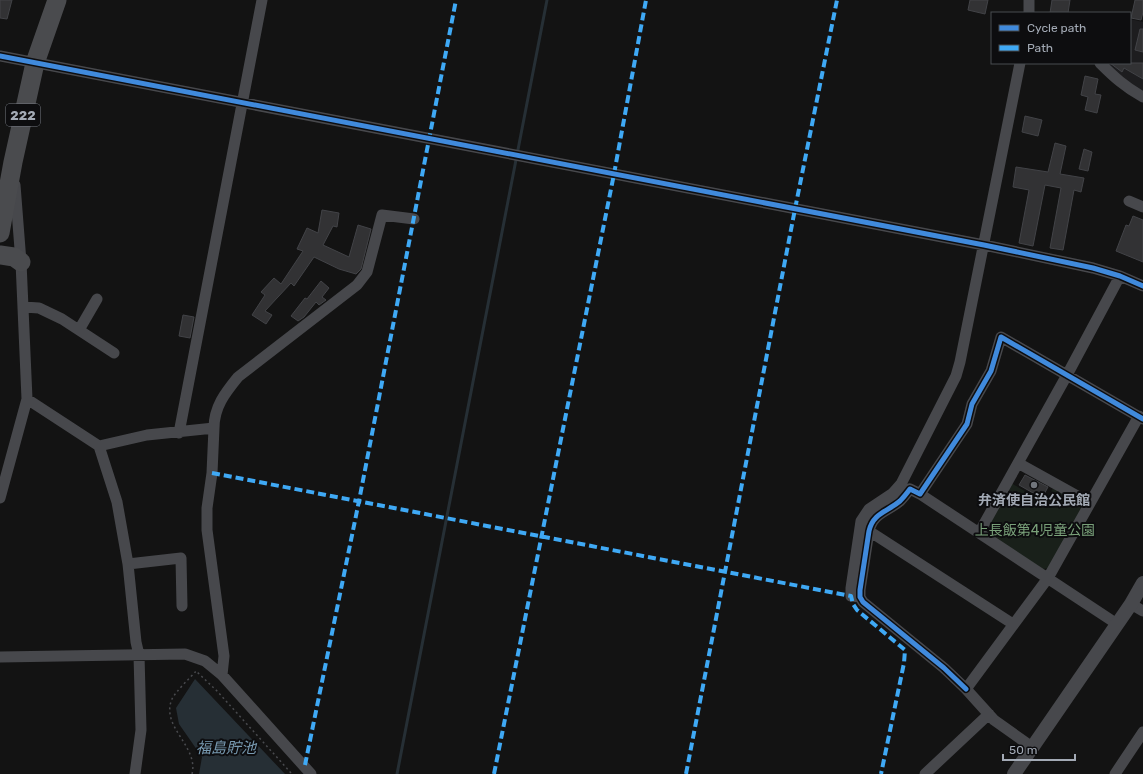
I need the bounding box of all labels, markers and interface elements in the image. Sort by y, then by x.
legend [991,12,1131,64]
text: Cycle path [1027,21,1086,35]
text: Path [1027,41,1053,55]
road number: 222 [6,104,40,126]
marker: 弁済使自治公民館 [1029,480,1039,490]
place label: 弁済使自治公民館 [978,492,1090,509]
park label: 上長飯第4児童公園 [975,522,1095,539]
scale bar [1003,736,1075,762]
water label: 福島貯池 [196,739,258,757]
text: 50 m [1009,743,1037,757]

